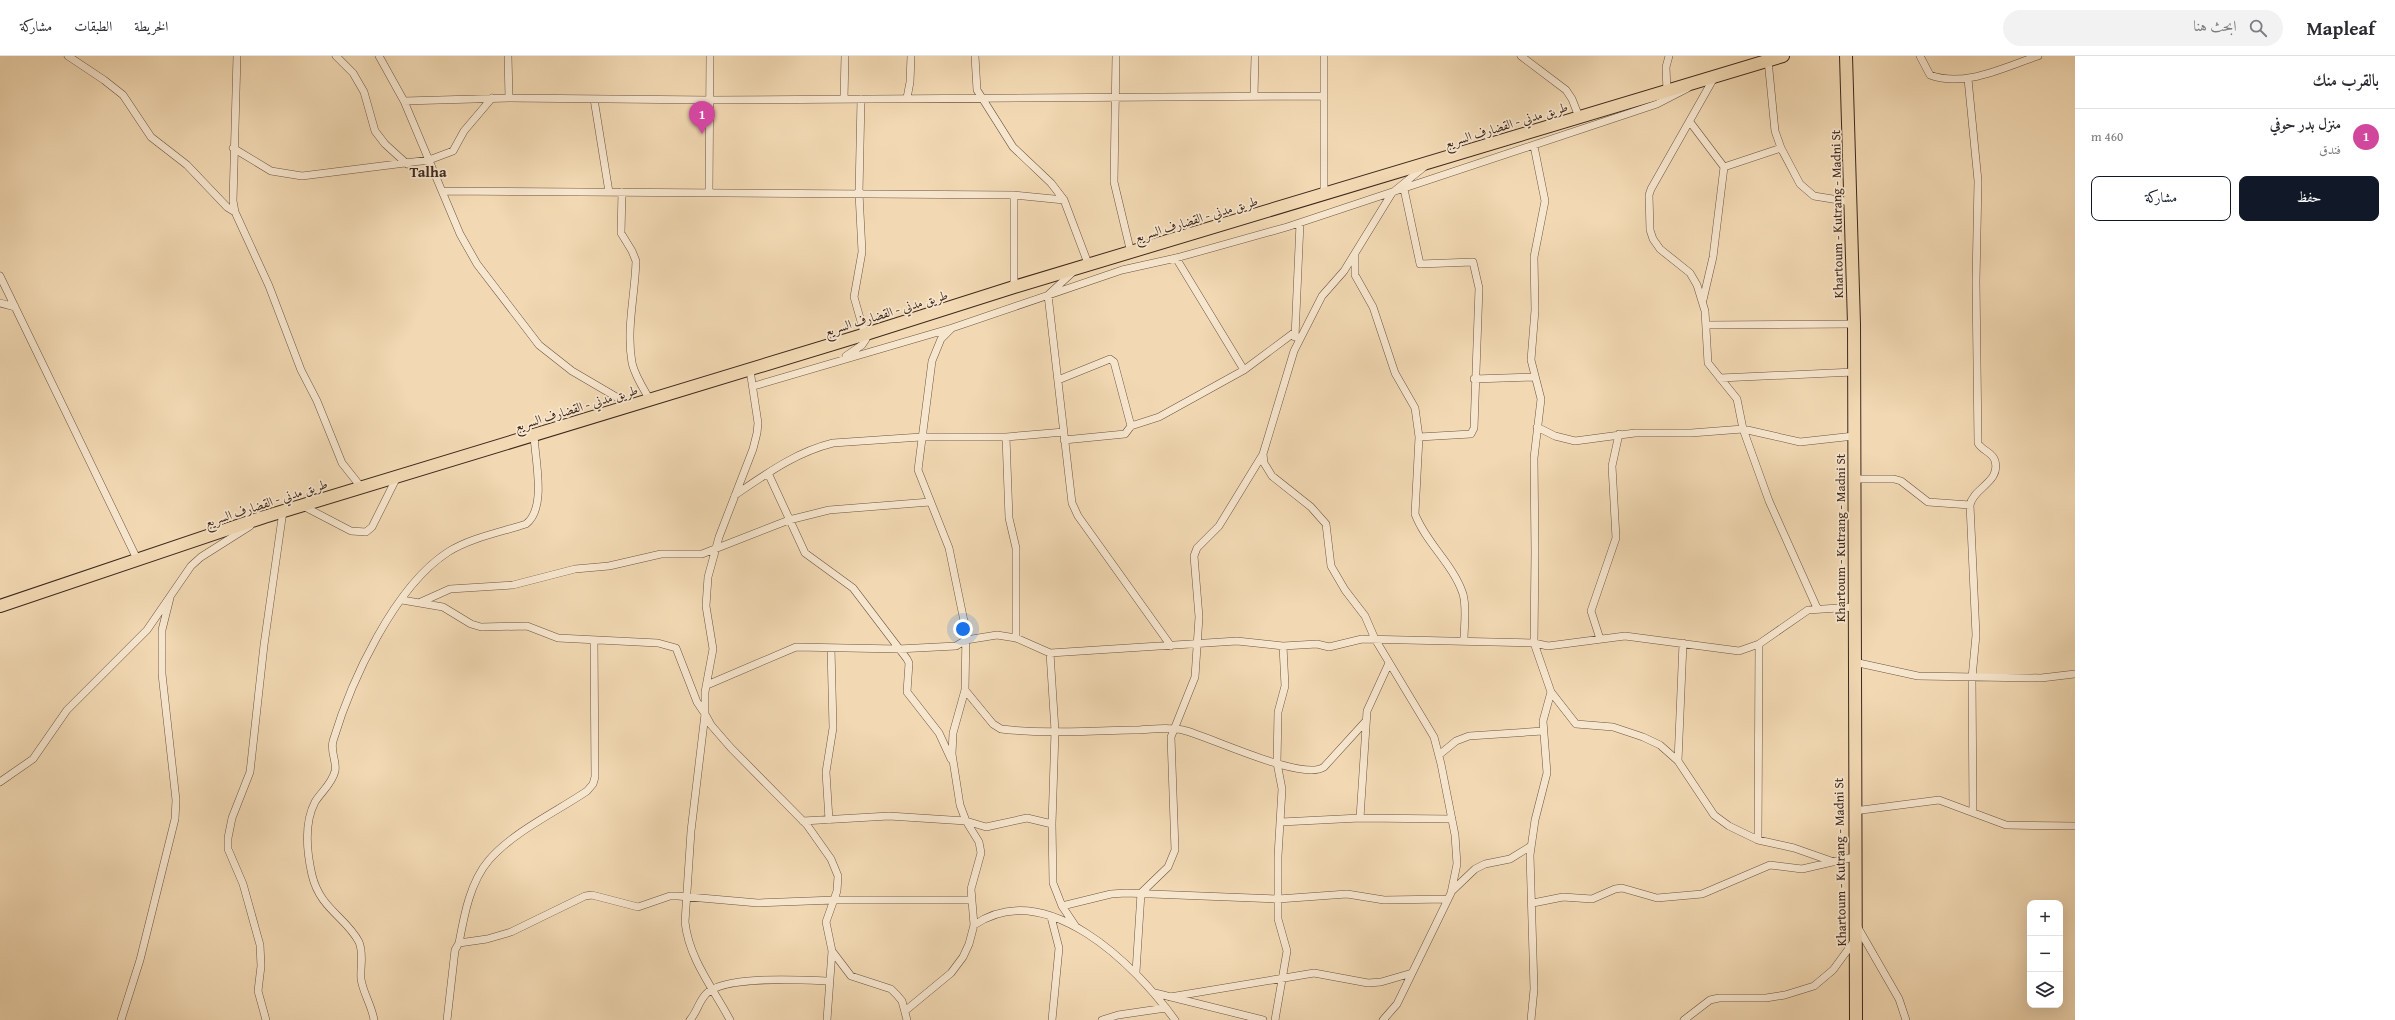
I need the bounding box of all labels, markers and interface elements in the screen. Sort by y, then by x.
search box [2003,10,2283,46]
text: Mapleaf [2307,14,2375,42]
text: ابحث هنا [2193,15,2237,36]
text: مشاركة [20,16,52,36]
text: الطبقات [74,16,112,36]
text: الخريطة [134,16,168,36]
icon: search [2247,17,2269,39]
text: بالقرب منك [2312,67,2379,92]
street label: طريق مدني - القضارف السريع [1442,97,1571,156]
pin: 1 [689,101,715,134]
text: منزل بدر حوفي [2270,113,2341,134]
text: 460 m [2091,127,2123,146]
text: 1 [2363,127,2369,146]
street label: Khartoum - Kutrang - Madni St [1826,129,1848,299]
text: فندق [2319,140,2341,159]
district label: Talha [409,161,447,182]
button: مشاركة [2091,176,2231,221]
button: حفظ [2239,176,2379,221]
street label: طريق مدني - القضارف السريع [1132,191,1261,250]
street label: طريق مدني - القضارف السريع [822,285,951,344]
street label: طريق مدني - القضارف السريع [512,380,641,439]
street label: Khartoum - Kutrang - Madni St [1831,453,1850,622]
street label: طريق مدني - القضارف السريع [202,474,331,535]
your location [953,619,973,639]
street label: Khartoum - Kutrang - Madni St [1829,777,1851,947]
map controls [2027,900,2063,1008]
button: + [2027,900,2063,936]
button: − [2027,936,2063,972]
button: layers [2027,972,2063,1008]

